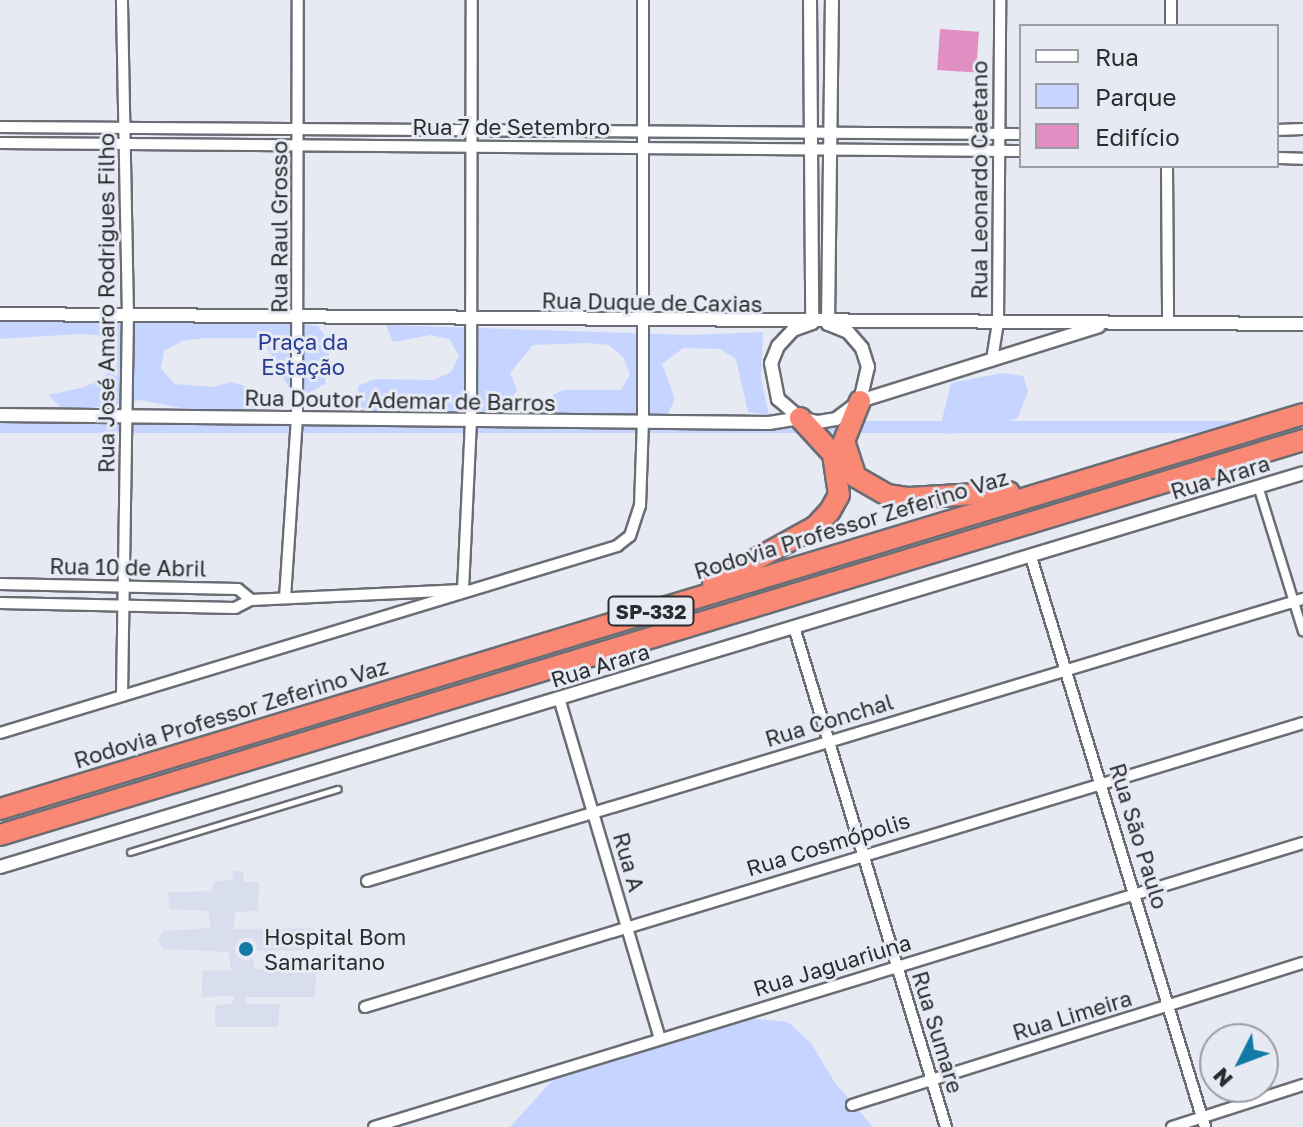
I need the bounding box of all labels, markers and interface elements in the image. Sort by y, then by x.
legend [1019,24,1279,168]
text: Rua [1095,42,1139,71]
street label: Rua Leonardo Caetano [966,61,992,299]
text: Parque [1095,82,1176,111]
street label: Rua 7 de Setembro [412,114,610,140]
text: Edifício [1095,122,1180,151]
street label: Rua José Amaro Rodrigues Filho [93,133,119,473]
street label: Rua Raul Grosso [266,141,292,313]
street label: Rua Duque de Caxias [541,287,763,317]
park label: Praça da Estação [257,328,349,380]
street label: Rua Doutor Ademar de Barros [244,384,556,416]
street label: Rua Arara [1167,449,1273,505]
street label: Rodovia Professor Zeferino Vaz [691,464,1011,584]
street label: Rua 10 de Abril [49,552,207,582]
road number: SP-332 [607,595,695,627]
street label: Rua Arara [547,637,653,693]
street label: Rodovia Professor Zeferino Vaz [71,653,391,773]
street label: Rua Conchal [762,688,896,752]
street label: Rua São Paulo [1104,760,1174,912]
street label: Rua Cosmópolis [743,807,913,881]
street label: Rua A [608,829,650,895]
place label: Hospital Bom Samaritano [264,923,406,974]
street label: Rua Jaguariuna [750,928,914,1002]
marker: Hospital Bom Samaritano [235,938,257,960]
street label: Rua Sumare [907,968,969,1096]
street label: Rua Limeira [1009,984,1135,1046]
north arrow [1199,1023,1279,1103]
text: N [1207,1063,1238,1093]

